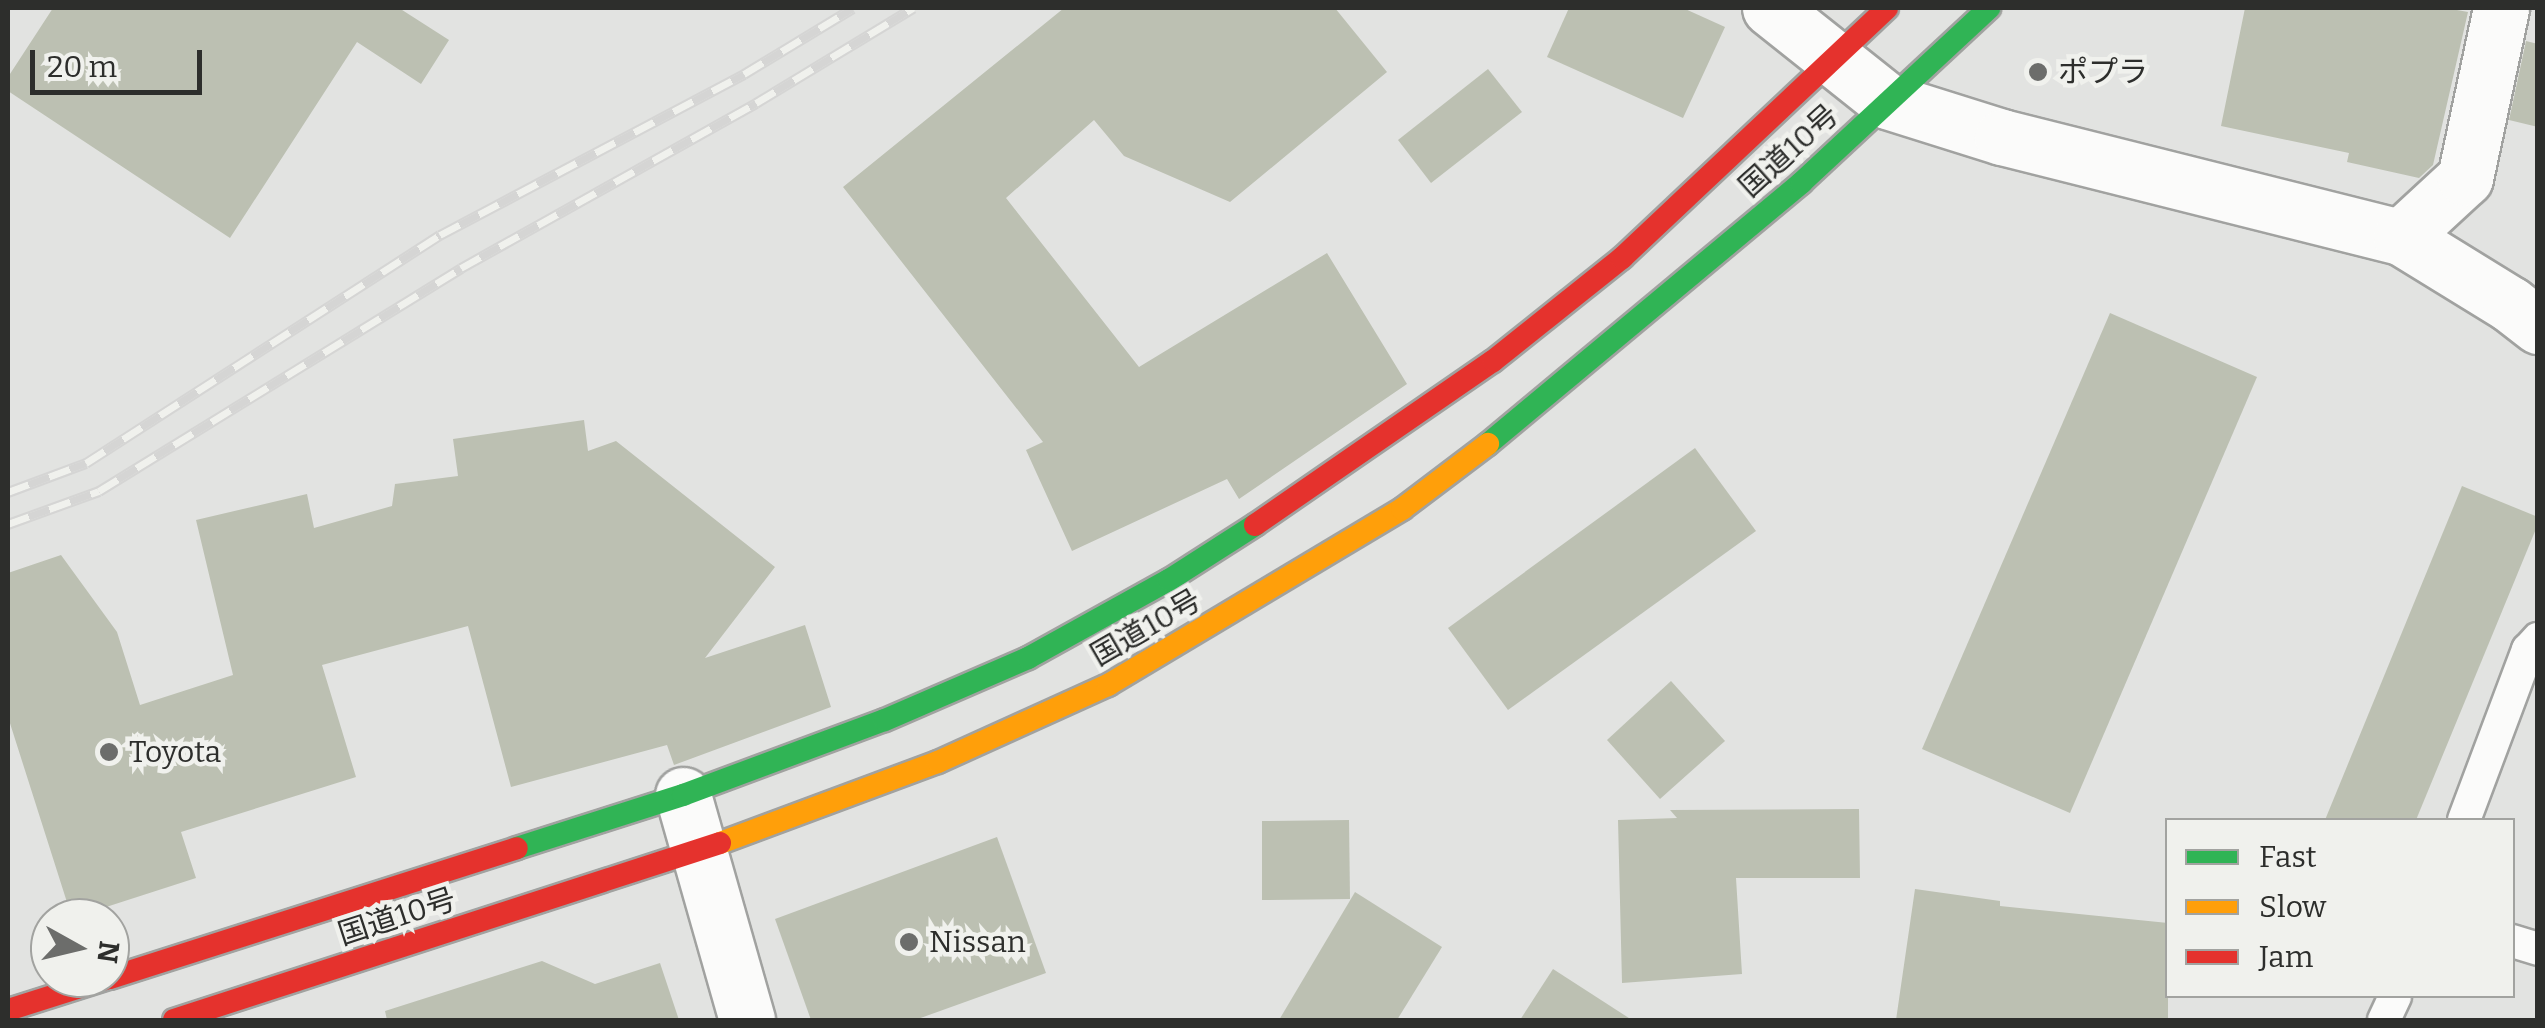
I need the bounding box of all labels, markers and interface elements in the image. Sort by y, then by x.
scale bar [35,30,208,92]
text: 20 m [47,49,117,85]
place label: ポプラ [2058,54,2148,90]
marker: ポプラ [2027,61,2049,83]
street label: 国道10号 [1732,97,1846,205]
street label: 国道10号 [1084,582,1208,674]
place label: Toyota [129,734,221,770]
marker: Toyota [98,741,120,763]
legend [2165,818,2515,998]
text: Fast [2259,839,2317,875]
street label: 国道10号 [334,881,460,953]
text: Slow [2259,889,2326,925]
north arrow [30,898,130,998]
place label: Nissan [929,924,1026,960]
marker: Nissan [898,931,920,953]
text: N [90,939,126,965]
text: Jam [2259,939,2313,975]

